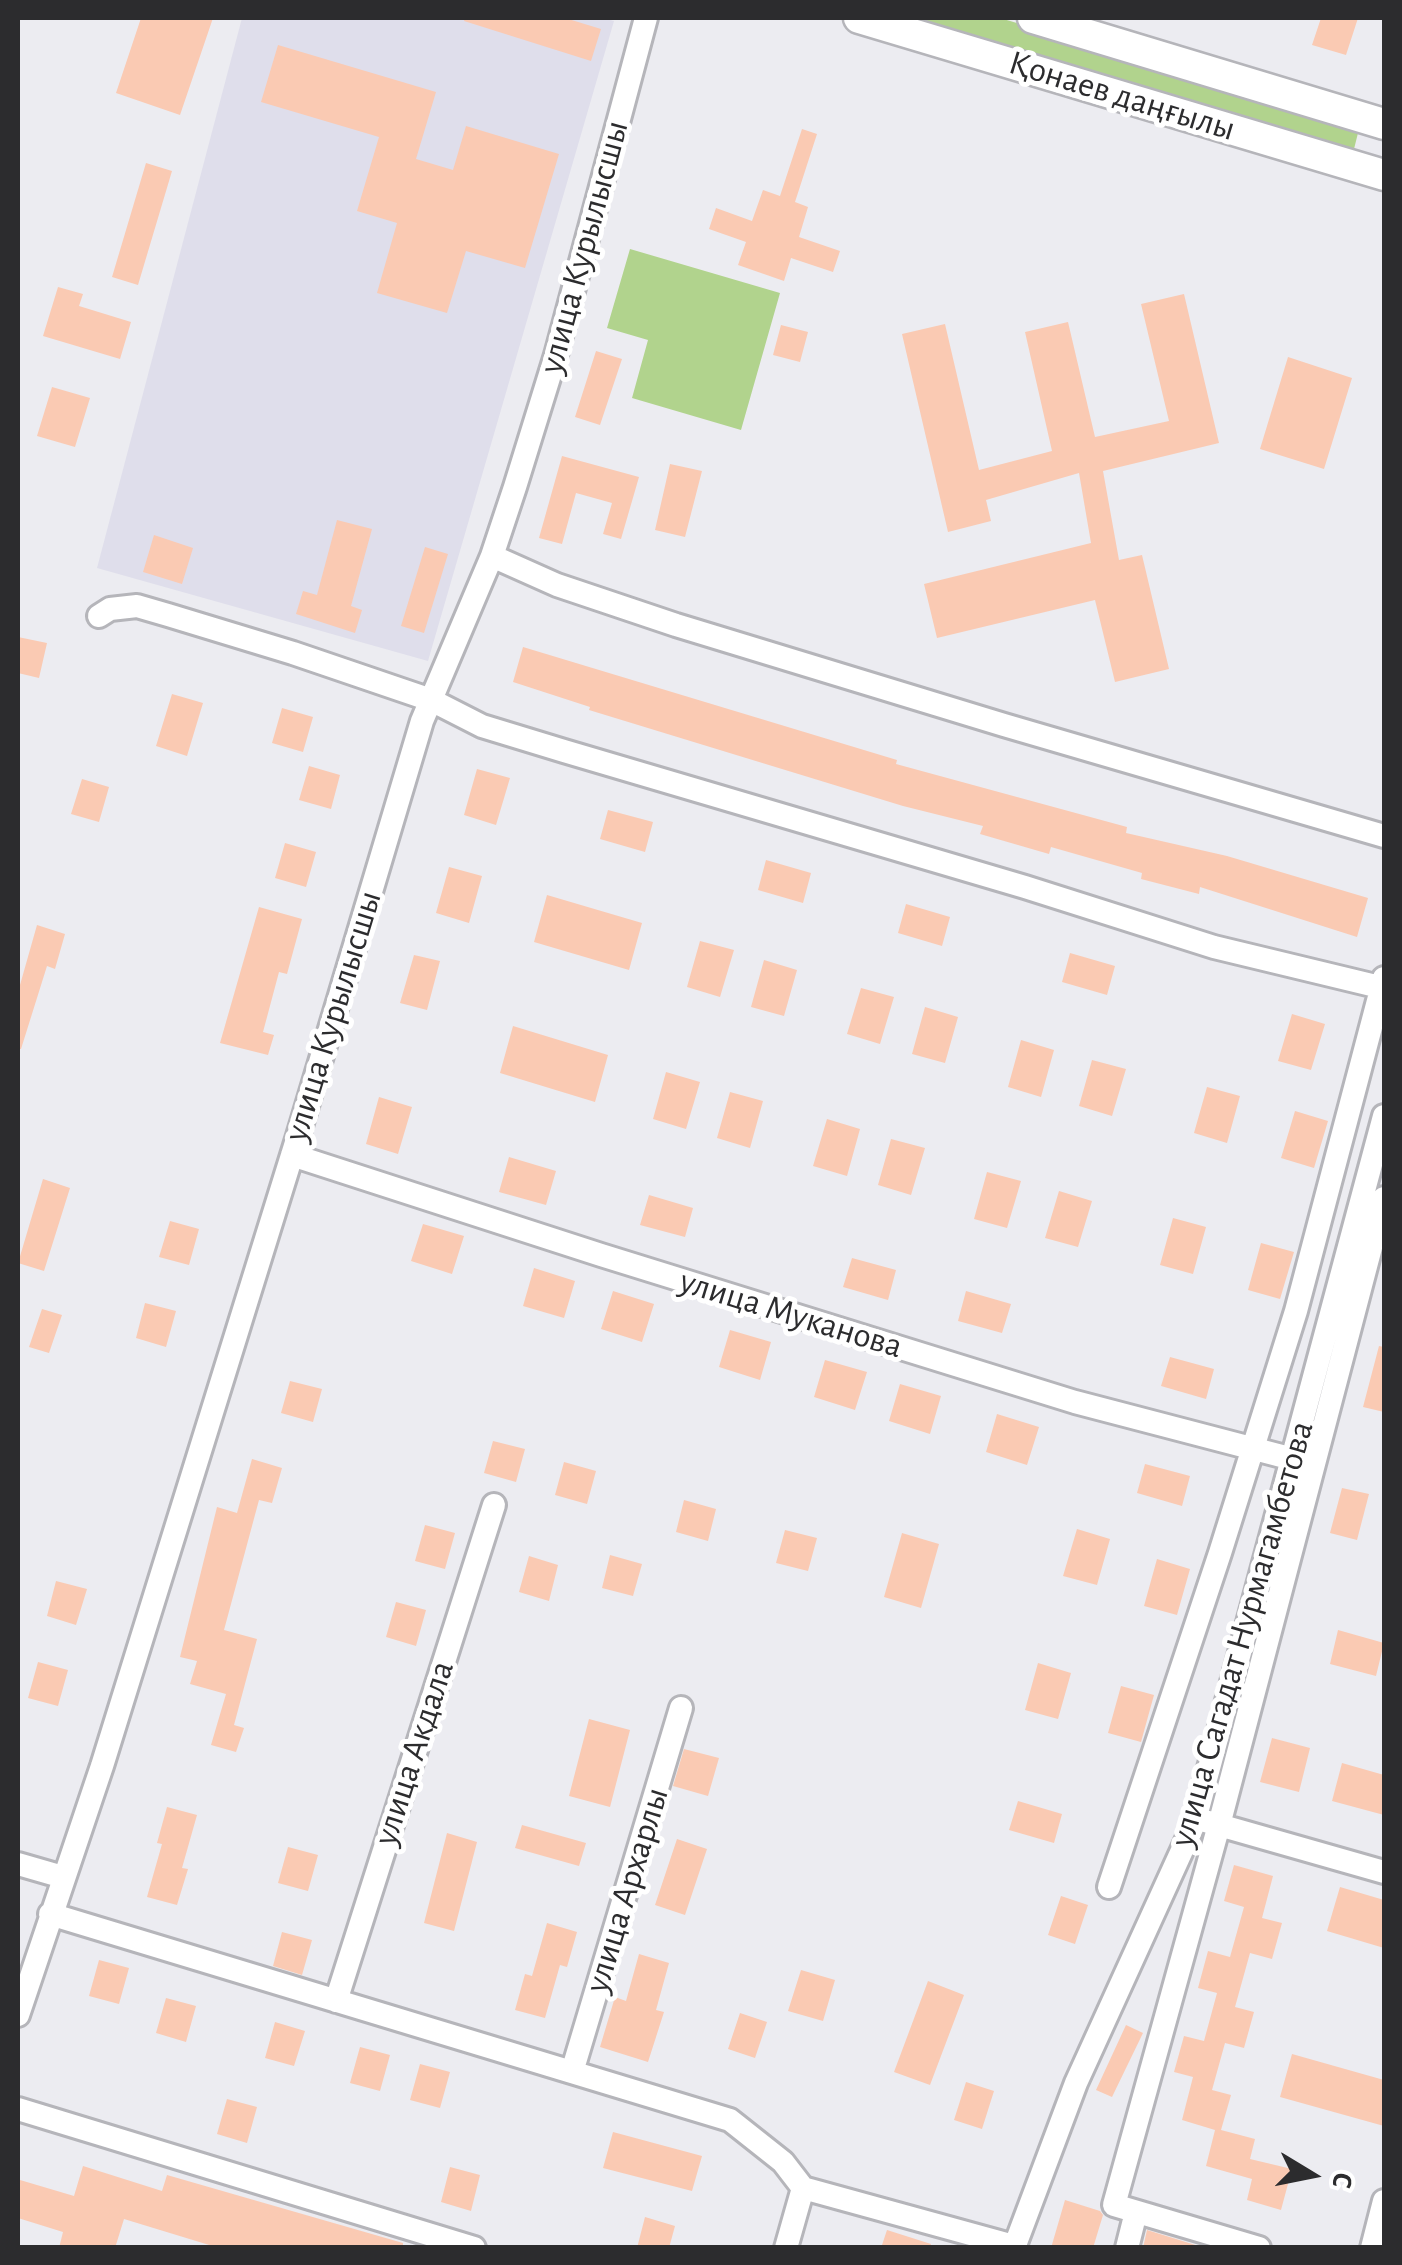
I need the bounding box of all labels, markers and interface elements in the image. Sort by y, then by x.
street label: Қонаев даңғылы [1004,42,1240,150]
street label: улица Курылысшы [530,116,638,378]
street label: улица Курылысшы [275,886,391,1146]
street label: улица Муканова [675,1260,907,1368]
street label: улица Сагадат Нурмагамбетова [1161,1416,1323,1852]
street label: улица Акдала [364,1655,464,1851]
street label: улица Архарлы [576,1782,678,1998]
north arrow [1262,2125,1362,2225]
text: С [1326,2170,1357,2190]

